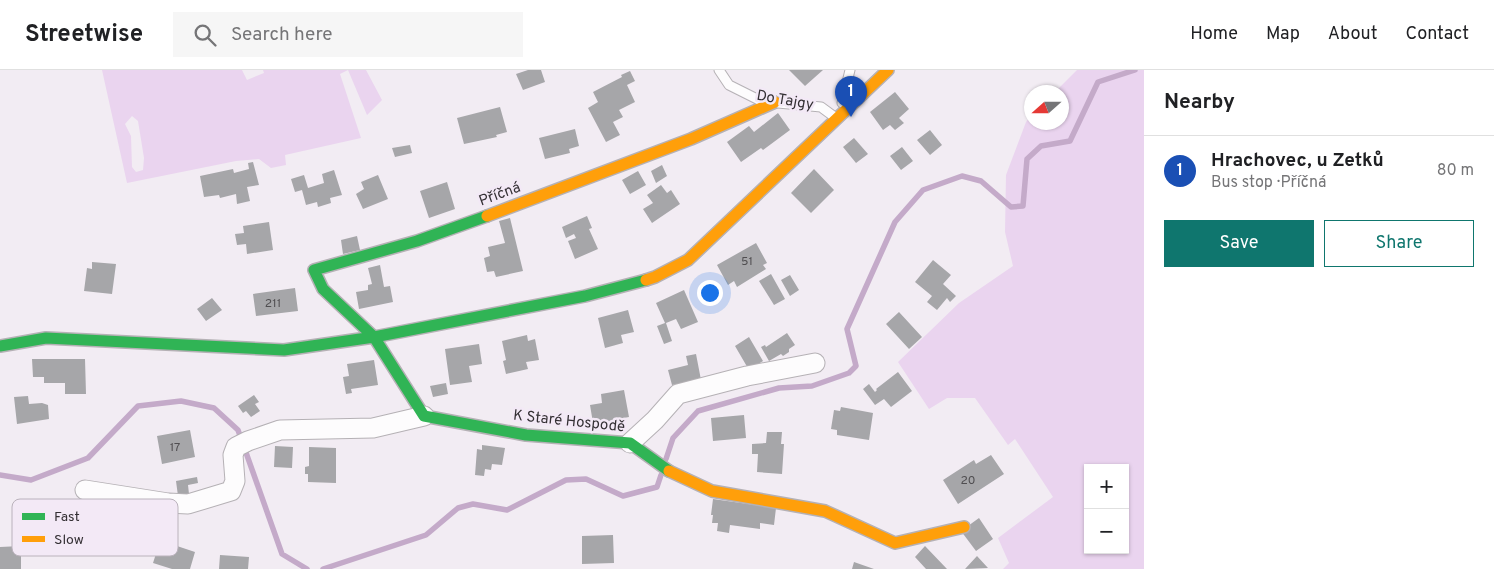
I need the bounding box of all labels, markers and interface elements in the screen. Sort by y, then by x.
search box [173,12,523,57]
text: Streetwise [25,20,143,50]
icon: search [191,21,219,49]
text: Search here [231,23,333,47]
text: Home [1190,23,1238,46]
text: Map [1266,23,1300,46]
text: About [1328,23,1377,46]
text: Contact [1405,23,1469,46]
pin: 1 [835,76,867,117]
north arrow [1024,85,1069,130]
street label: Do Tajgy [755,87,815,115]
text: Nearby [1164,89,1235,116]
text: Hrachovec, u Zetků [1211,149,1384,173]
text: 1 [1177,161,1183,181]
text: 80 m [1437,161,1474,181]
text: Bus stop · Příčná [1211,173,1326,193]
street label: Příčná [477,179,524,211]
button: Save [1164,220,1314,267]
button: Share [1324,220,1474,267]
house number: 51 [741,254,753,270]
your location [697,280,723,306]
house number: 211 [265,296,281,312]
street label: K Staré Hospodě [512,407,626,437]
house number: 17 [170,440,180,456]
map controls [1084,464,1129,554]
button: + [1084,464,1129,509]
house number: 20 [960,473,976,489]
legend [12,499,178,556]
text: Fast [54,509,80,526]
button: − [1084,509,1129,554]
text: Slow [54,532,84,549]

